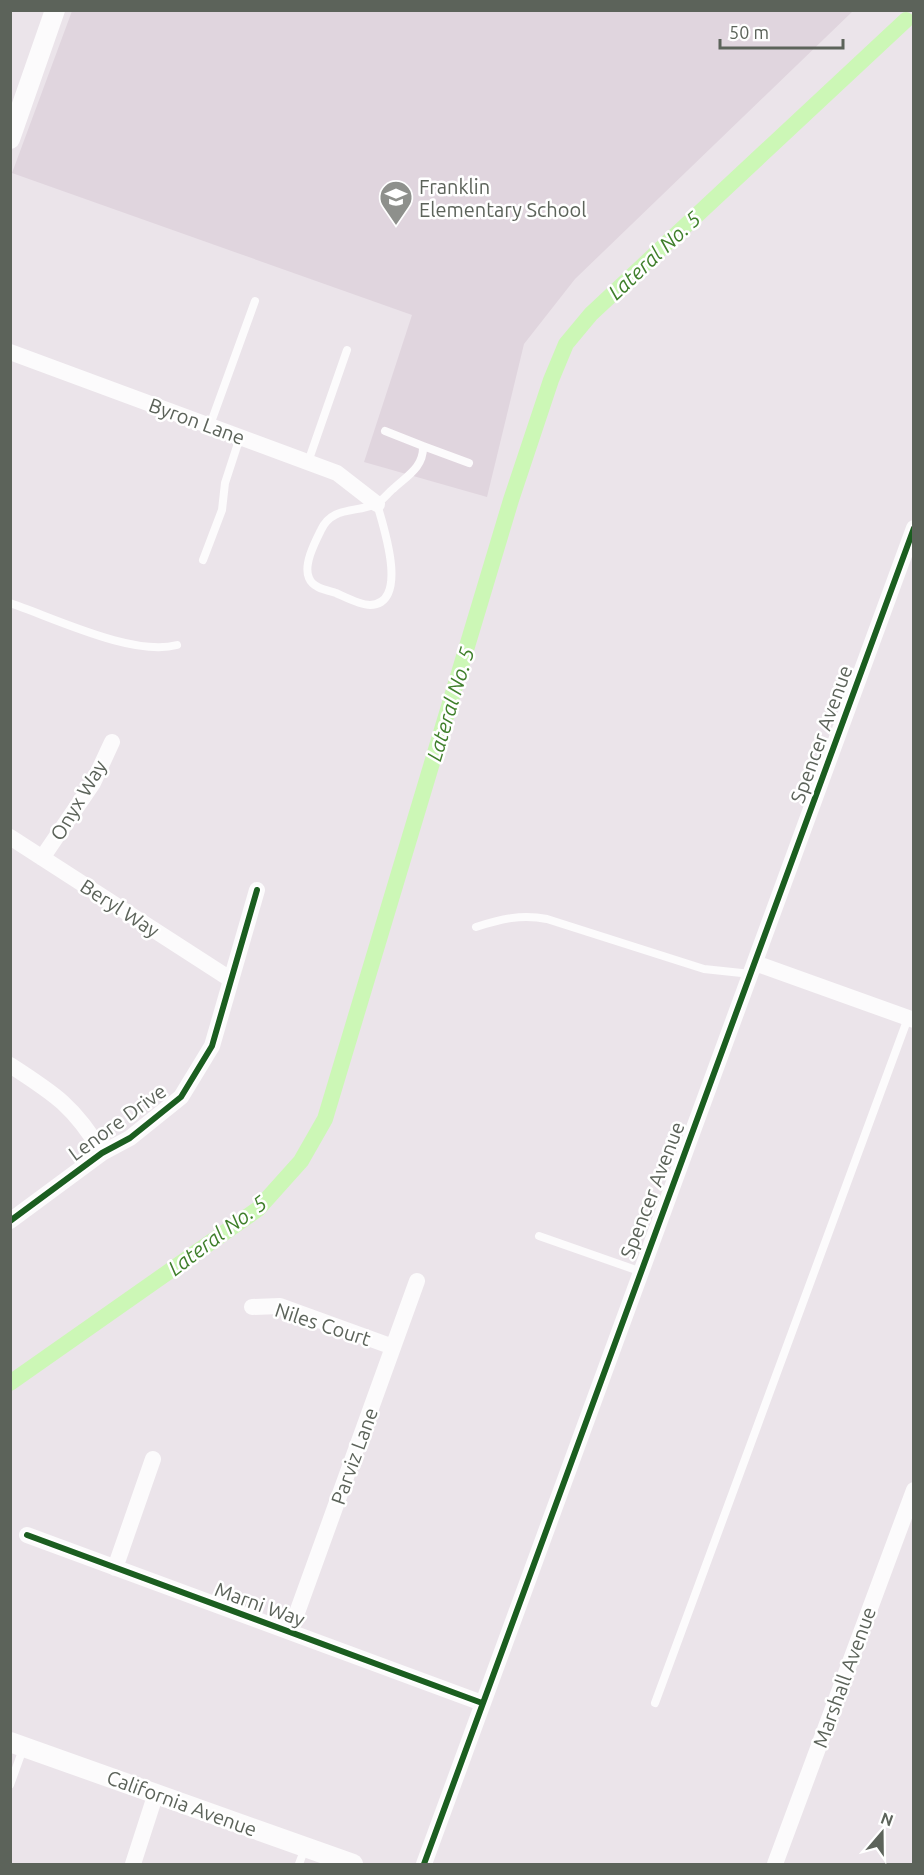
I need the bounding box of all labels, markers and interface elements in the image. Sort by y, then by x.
scale bar [720,12,843,50]
text: 50 m [729,22,769,42]
place label: Franklin Elementary School [419,175,586,221]
school or university icon: Franklin Elementary School [378,179,414,226]
water label: Lateral No. 5 [603,206,705,304]
street label: Byron Lane [146,393,248,449]
water label: Lateral No. 5 [421,644,479,764]
street label: Spencer Avenue [785,662,857,806]
street label: Onyx Way [45,755,111,844]
street label: Beryl Way [76,874,164,942]
street label: Lenore Drive [64,1079,170,1165]
street label: Spencer Avenue [615,1118,689,1262]
water label: Lateral No. 5 [163,1190,271,1280]
street label: Niles Court [272,1298,374,1350]
street label: Parviz Lane [326,1404,382,1508]
street label: Marni Way [212,1577,308,1631]
street label: Marshall Avenue [808,1604,880,1750]
street label: California Avenue [104,1765,260,1841]
north arrow [852,1803,912,1863]
text: N [878,1808,896,1829]

